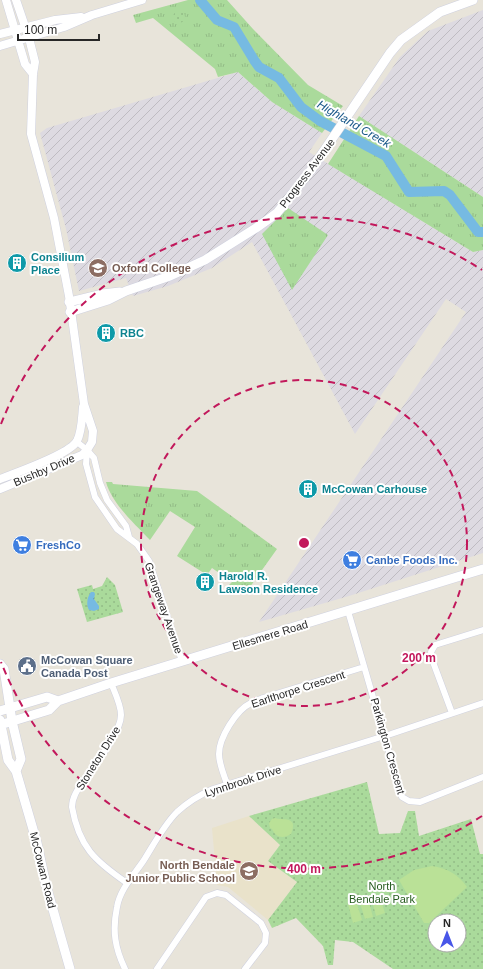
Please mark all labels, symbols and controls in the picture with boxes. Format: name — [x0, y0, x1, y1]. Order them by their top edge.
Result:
scale bar — [18, 16, 99, 42]
text: 100 m — [24, 23, 57, 37]
water label: Highland Creek — [315, 97, 394, 151]
street label: Progress Avenue — [277, 136, 337, 210]
place label: Consilium Place — [31, 251, 84, 276]
building icon: Consilium Place — [6, 252, 28, 274]
school or university icon: Oxford College — [87, 257, 109, 279]
place label: Oxford College — [112, 262, 191, 274]
building icon: RBC — [95, 322, 117, 344]
place label: RBC — [120, 327, 144, 339]
street label: Bushby Drive — [12, 452, 76, 488]
building icon: McCowan Carhouse — [297, 478, 319, 500]
place label: McCowan Carhouse — [322, 483, 427, 495]
supermarket icon: FreshCo — [11, 534, 33, 556]
centre of rings — [297, 536, 311, 550]
place label: FreshCo — [36, 539, 81, 551]
supermarket icon: Canbe Foods Inc. — [341, 549, 363, 571]
place label: Canbe Foods Inc. — [366, 554, 458, 566]
street label: Grangeway Avenue — [143, 561, 185, 655]
place label: Harold R. Lawson Residence — [219, 570, 318, 595]
building icon: Harold R. Lawson Residence — [194, 571, 216, 593]
street label: Ellesmere Road — [231, 618, 309, 652]
text: 200 m — [402, 651, 436, 665]
place label: McCowan Square Canada Post — [41, 654, 133, 679]
public building icon: McCowan Square Canada Post — [16, 655, 38, 677]
street label: Earlthorpe Crescent — [250, 668, 346, 710]
street label: Parkington Crescent — [368, 696, 408, 796]
street label: Stoneton Drive — [74, 724, 122, 792]
street label: Lynnbrook Drive — [203, 763, 283, 799]
street label: McCowan Road — [28, 831, 58, 909]
place label: North Bendale Junior Public School — [126, 859, 235, 884]
school or university icon: North Bendale Junior Public School — [238, 860, 260, 882]
text: 400 m — [287, 862, 321, 876]
park label: North Bendale Park — [349, 880, 416, 905]
north arrow — [427, 913, 467, 953]
text: N — [443, 917, 451, 929]

